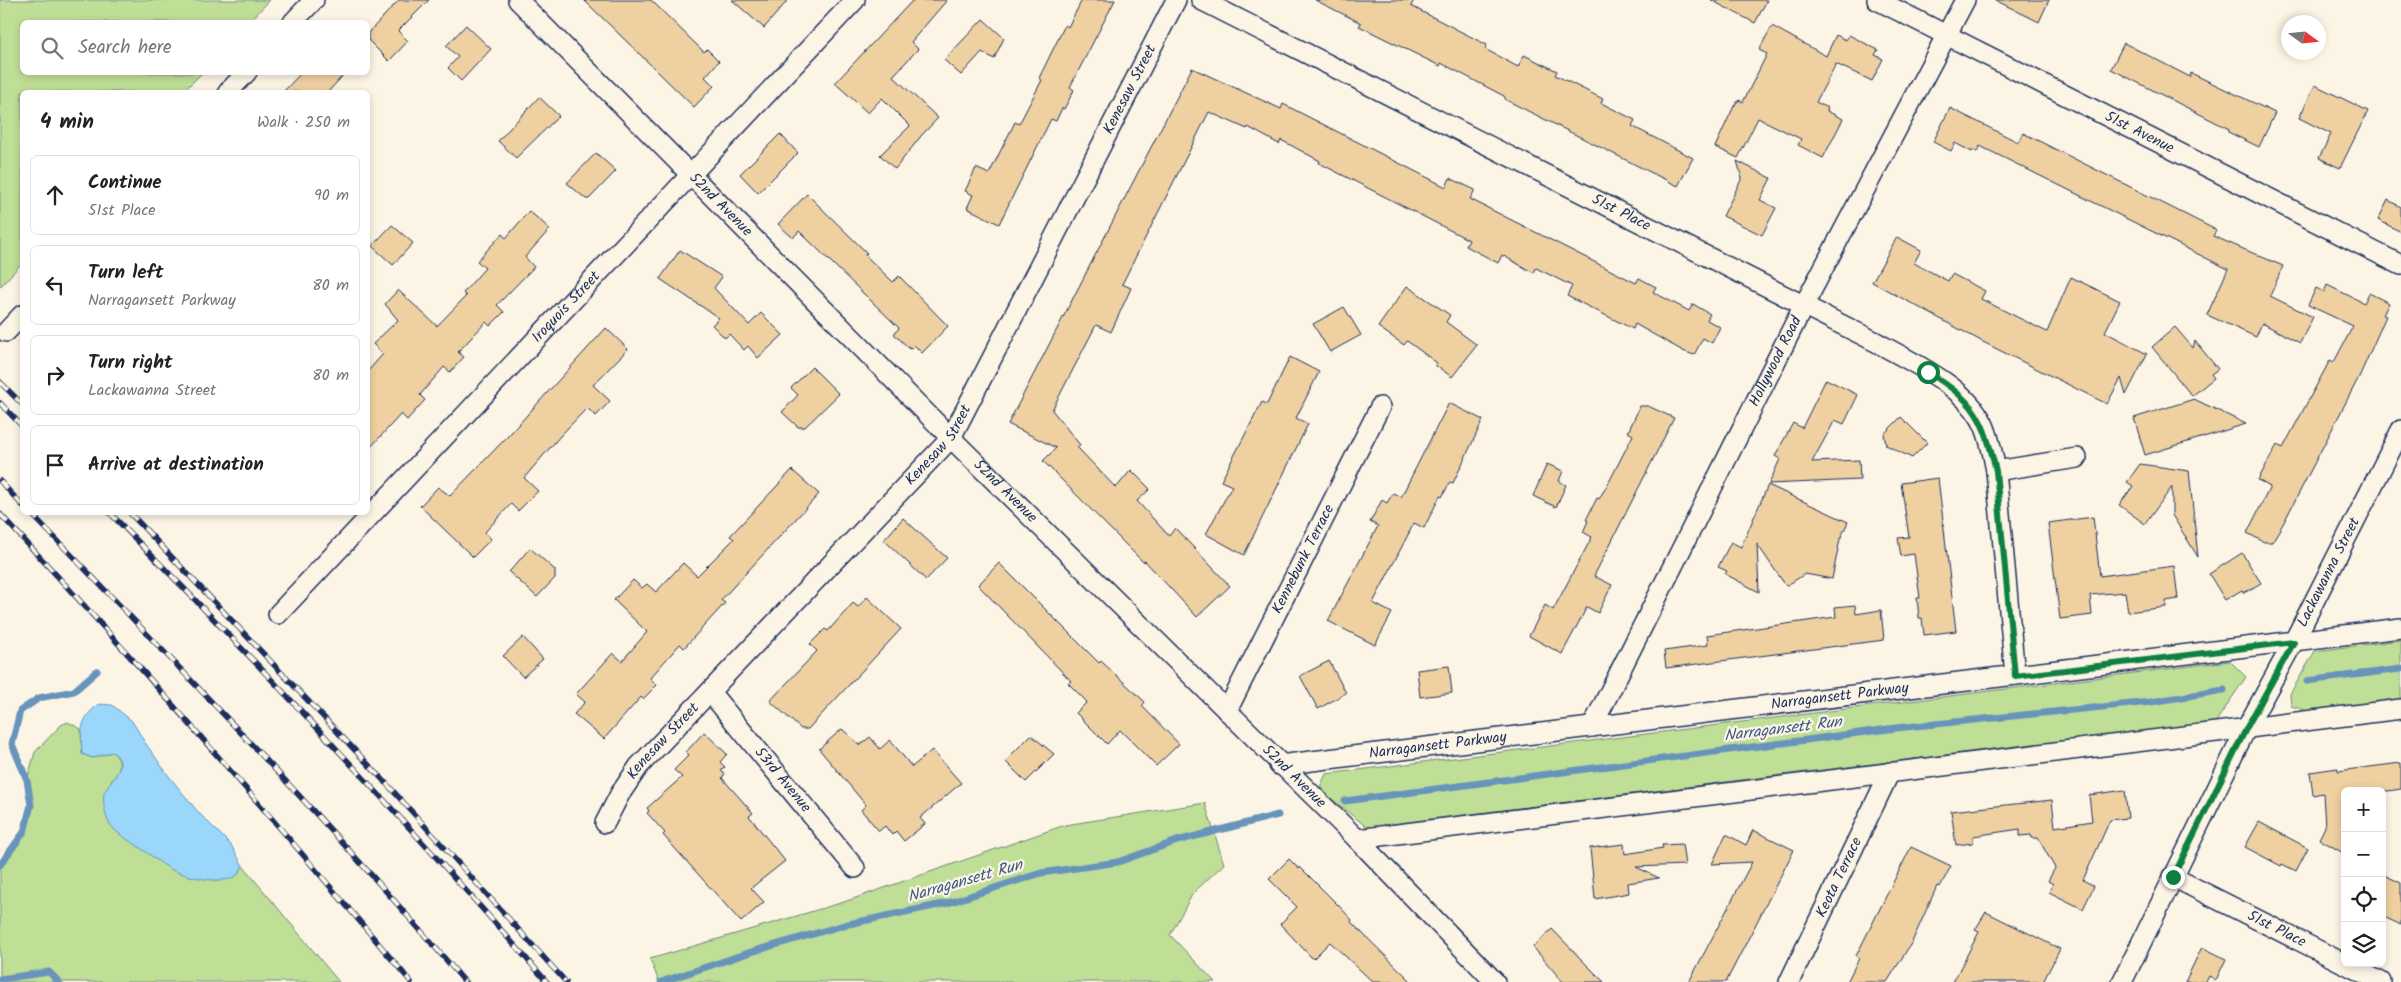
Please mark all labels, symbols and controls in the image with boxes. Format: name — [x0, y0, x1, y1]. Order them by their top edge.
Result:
north arrow — [2281, 15, 2326, 60]
search box — [20, 20, 370, 75]
text: Search here — [78, 33, 172, 63]
icon: search — [38, 34, 66, 62]
street label: Kenesaw Street — [1097, 40, 1163, 139]
street label: 51st Avenue — [2100, 105, 2179, 160]
text: 4 min — [40, 106, 94, 139]
text: Walk · 250 m — [257, 110, 350, 135]
street label: 52nd Avenue — [683, 167, 758, 243]
text: Continue — [88, 168, 161, 198]
icon: ahead — [41, 181, 69, 209]
text: 90 m — [314, 183, 349, 208]
street label: 51st Place — [1587, 188, 1655, 238]
text: 51st Place — [88, 198, 155, 223]
text: Turn left — [88, 258, 163, 288]
street label: Iroquois Street — [526, 265, 607, 349]
icon: left — [41, 271, 69, 299]
text: 80 m — [312, 273, 349, 298]
text: Narragansett Parkway — [88, 288, 236, 313]
street label: Hollywood Road — [1743, 312, 1809, 411]
text: Turn right — [88, 348, 173, 378]
icon: right — [41, 361, 69, 389]
route start — [1917, 361, 1940, 384]
text: 80 m — [312, 363, 349, 388]
text: Lackawanna Street — [88, 378, 216, 403]
street label: Kenesaw Street — [899, 400, 978, 491]
text: Arrive at destination — [88, 450, 264, 480]
icon: arrive — [41, 451, 69, 479]
street label: 52nd Avenue — [967, 454, 1043, 529]
street label: Kennebunk Terrace — [1266, 500, 1341, 618]
street label: Lackawanna Street — [2291, 513, 2367, 631]
street label: Narragansett Parkway — [1770, 676, 1911, 717]
street label: Kenesaw Street — [621, 697, 705, 785]
water label: Narragansett Run — [1723, 709, 1845, 749]
street label: Narragansett Parkway — [1368, 725, 1509, 766]
street label: 52nd Avenue — [1256, 739, 1332, 814]
street label: 53rd Avenue — [748, 742, 817, 818]
map controls — [2341, 787, 2386, 967]
button: + — [2341, 787, 2386, 832]
button: − — [2341, 832, 2386, 877]
street label: Keota Terrace — [1810, 833, 1869, 922]
water label: Narragansett Run — [905, 852, 1027, 909]
route end — [2162, 866, 2185, 889]
button: locate — [2341, 877, 2386, 922]
street label: 51st Place — [2243, 904, 2310, 954]
button: layers — [2341, 922, 2386, 967]

